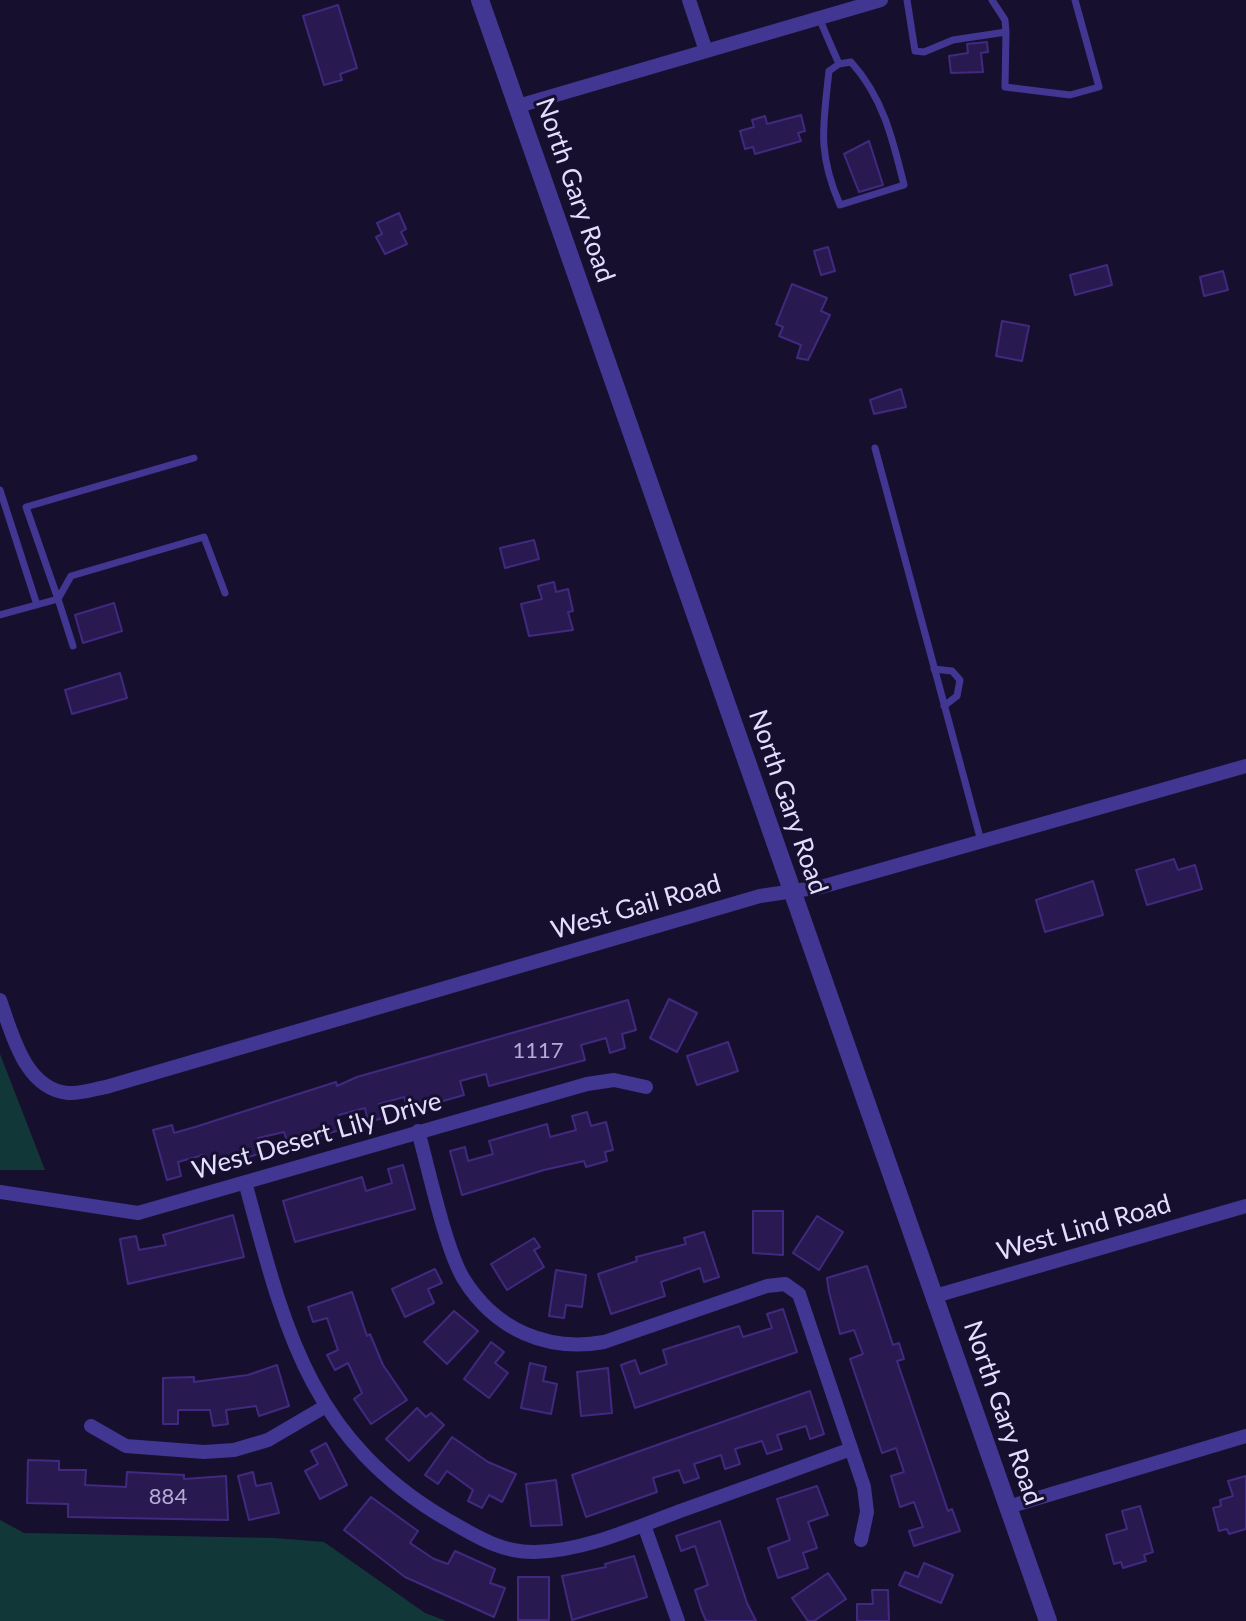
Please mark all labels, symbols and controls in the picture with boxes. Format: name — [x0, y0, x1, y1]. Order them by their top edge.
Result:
street label: North Gary Road — [529, 94, 621, 286]
street label: North Gary Road — [742, 706, 834, 898]
street label: West Gail Road — [548, 868, 724, 946]
house number: 1117 — [512, 1038, 564, 1064]
street label: West Desert Lily Drive — [189, 1085, 445, 1187]
street label: West Lind Road — [993, 1188, 1175, 1268]
street label: North Gary Road — [957, 1317, 1049, 1509]
house number: 884 — [149, 1484, 187, 1510]

